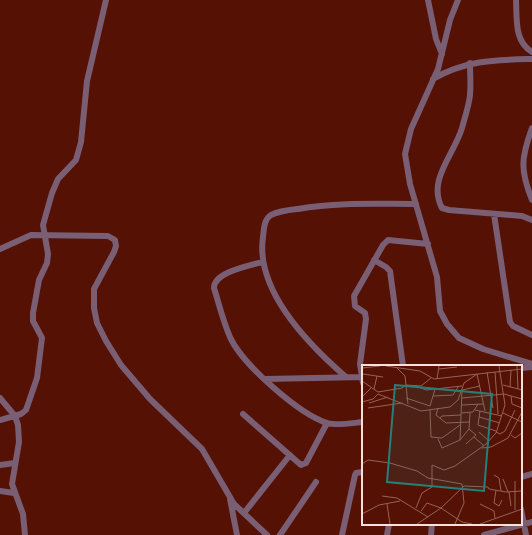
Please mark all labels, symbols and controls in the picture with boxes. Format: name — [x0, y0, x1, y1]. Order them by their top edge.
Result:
inset map — [362, 365, 522, 525]

